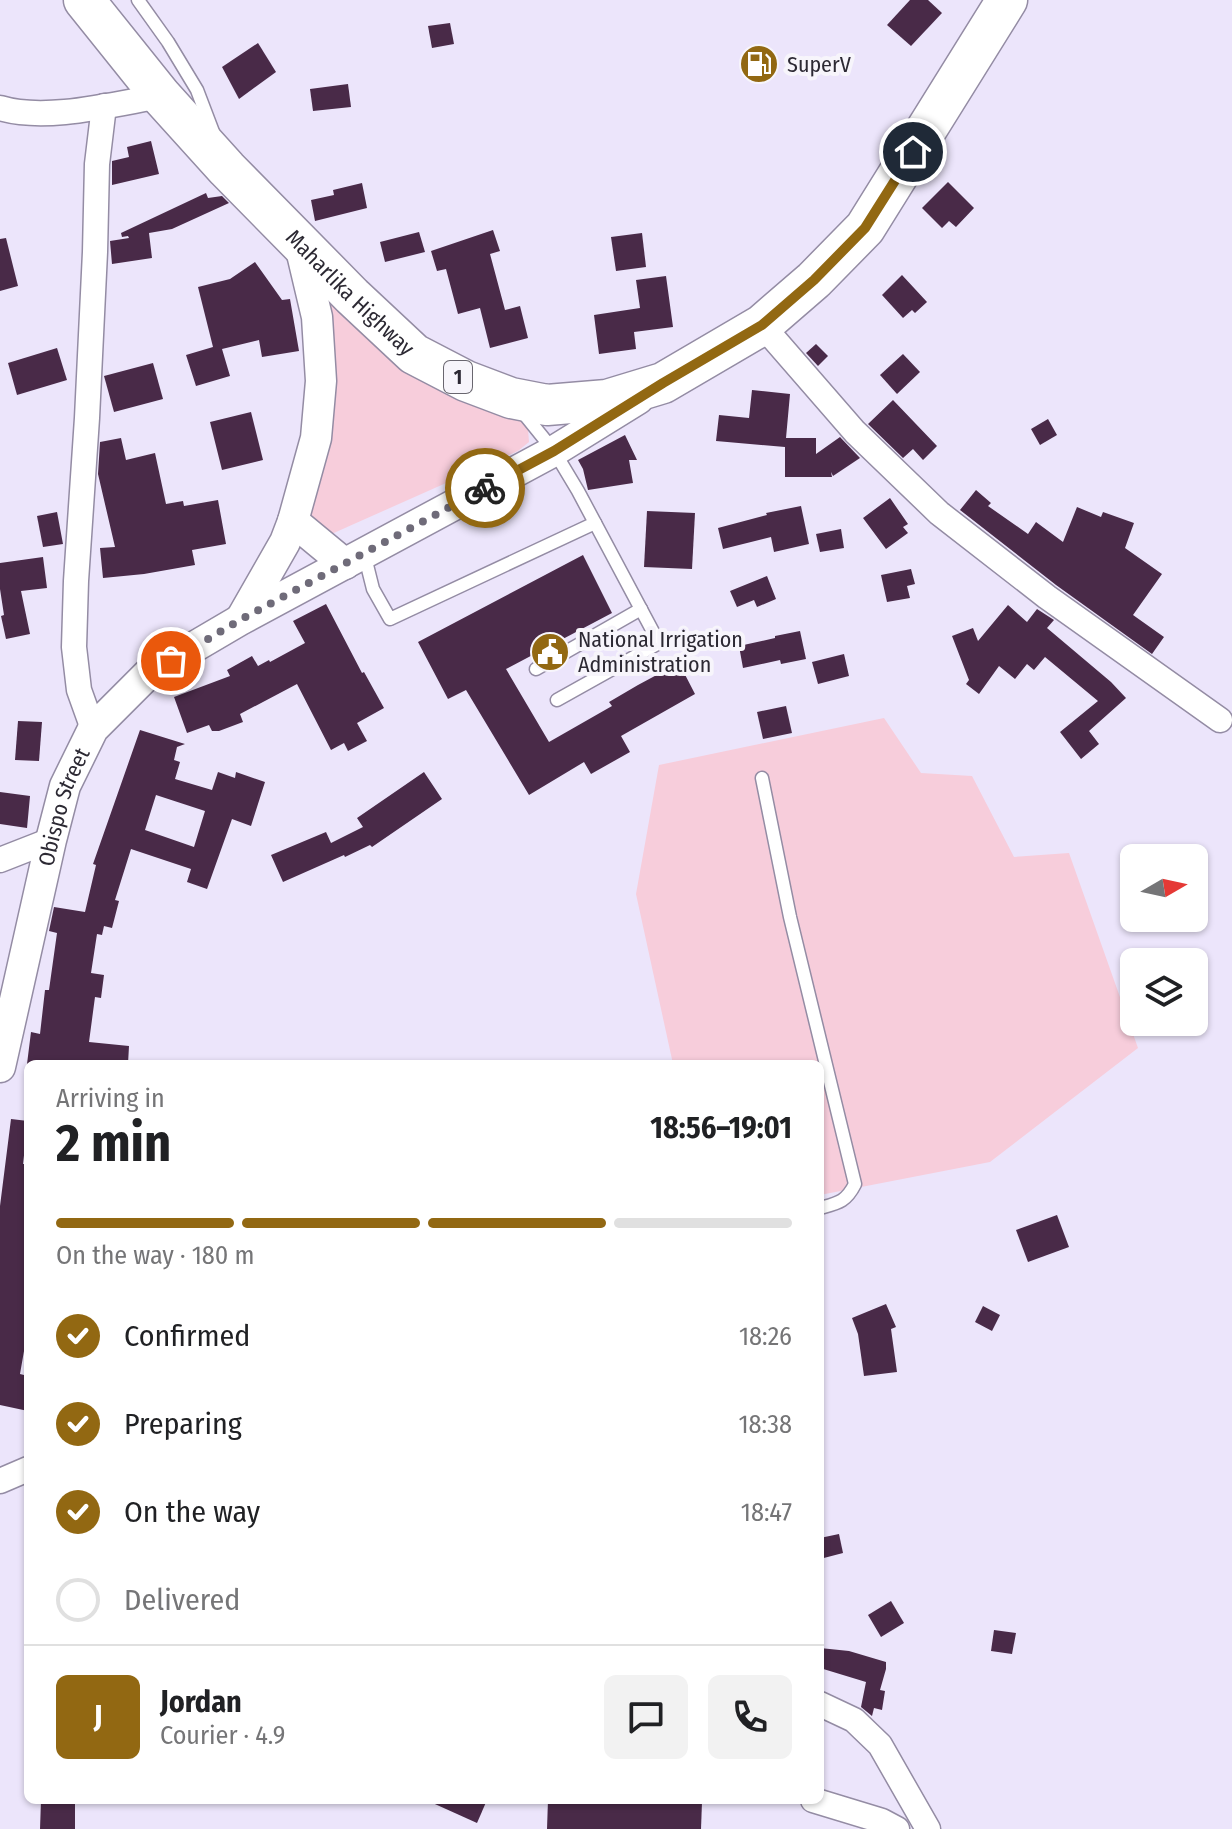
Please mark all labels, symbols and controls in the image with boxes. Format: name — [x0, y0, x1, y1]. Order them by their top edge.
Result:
fuel station icon: SuperV — [738, 43, 780, 85]
place label: SuperV — [787, 51, 852, 78]
pin — [879, 118, 947, 186]
icon: home — [891, 130, 935, 174]
street label: Maharlika Highway — [280, 224, 420, 362]
road number: 1 — [444, 361, 472, 393]
courier — [445, 448, 525, 528]
icon: bike — [463, 466, 507, 510]
place label: National Irrigation Administration — [578, 626, 743, 678]
pin — [137, 627, 205, 695]
public building icon: National Irrigation Administration — [529, 631, 571, 673]
icon: bag — [149, 639, 193, 683]
street label: Obispo Street — [33, 743, 96, 869]
north arrow — [1120, 844, 1208, 932]
map controls — [1120, 844, 1208, 1036]
button: layers — [1120, 948, 1208, 1036]
text: Arriving in — [56, 1083, 165, 1114]
text: 18:56–19:01 — [650, 1110, 792, 1146]
text: 2 min — [56, 1112, 171, 1175]
text: On the way · 180 m — [56, 1240, 254, 1271]
icon: check — [56, 1314, 100, 1358]
text: Confirmed — [124, 1318, 250, 1354]
text: 18:26 — [739, 1321, 792, 1352]
icon: check — [56, 1402, 100, 1446]
text: Preparing — [124, 1406, 242, 1442]
text: 18:38 — [738, 1409, 792, 1440]
icon: check — [56, 1490, 100, 1534]
text: On the way — [124, 1494, 260, 1530]
text: 18:47 — [741, 1497, 792, 1528]
text: Delivered — [124, 1582, 240, 1618]
button: chat — [604, 1675, 688, 1759]
button: phone — [708, 1675, 792, 1759]
text: Jordan — [160, 1684, 242, 1720]
text: J — [94, 1699, 102, 1735]
text: Courier · 4.9 — [160, 1720, 285, 1751]

